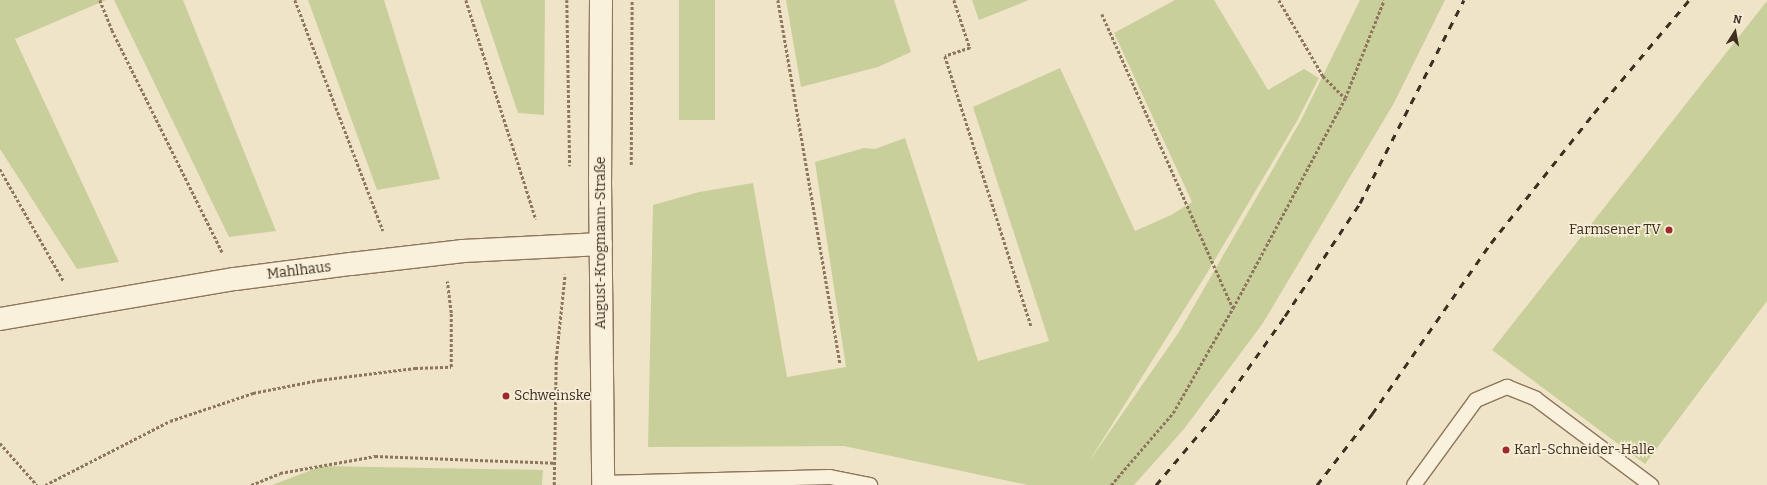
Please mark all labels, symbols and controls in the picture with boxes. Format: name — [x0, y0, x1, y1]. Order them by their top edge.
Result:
north arrow — [1715, 12, 1755, 52]
text: N — [1732, 13, 1743, 27]
street label: August-Krogmann-Straße — [593, 157, 609, 329]
place label: Farmsener TV — [1569, 222, 1661, 238]
marker: Farmsener TV — [1664, 225, 1674, 235]
street label: Mahlhaus — [266, 259, 332, 283]
place label: Schweinske — [514, 388, 591, 404]
marker: Schweinske — [501, 391, 511, 401]
place label: Karl-Schneider-Halle — [1514, 442, 1655, 458]
marker: Karl-Schneider-Halle — [1501, 445, 1511, 455]

